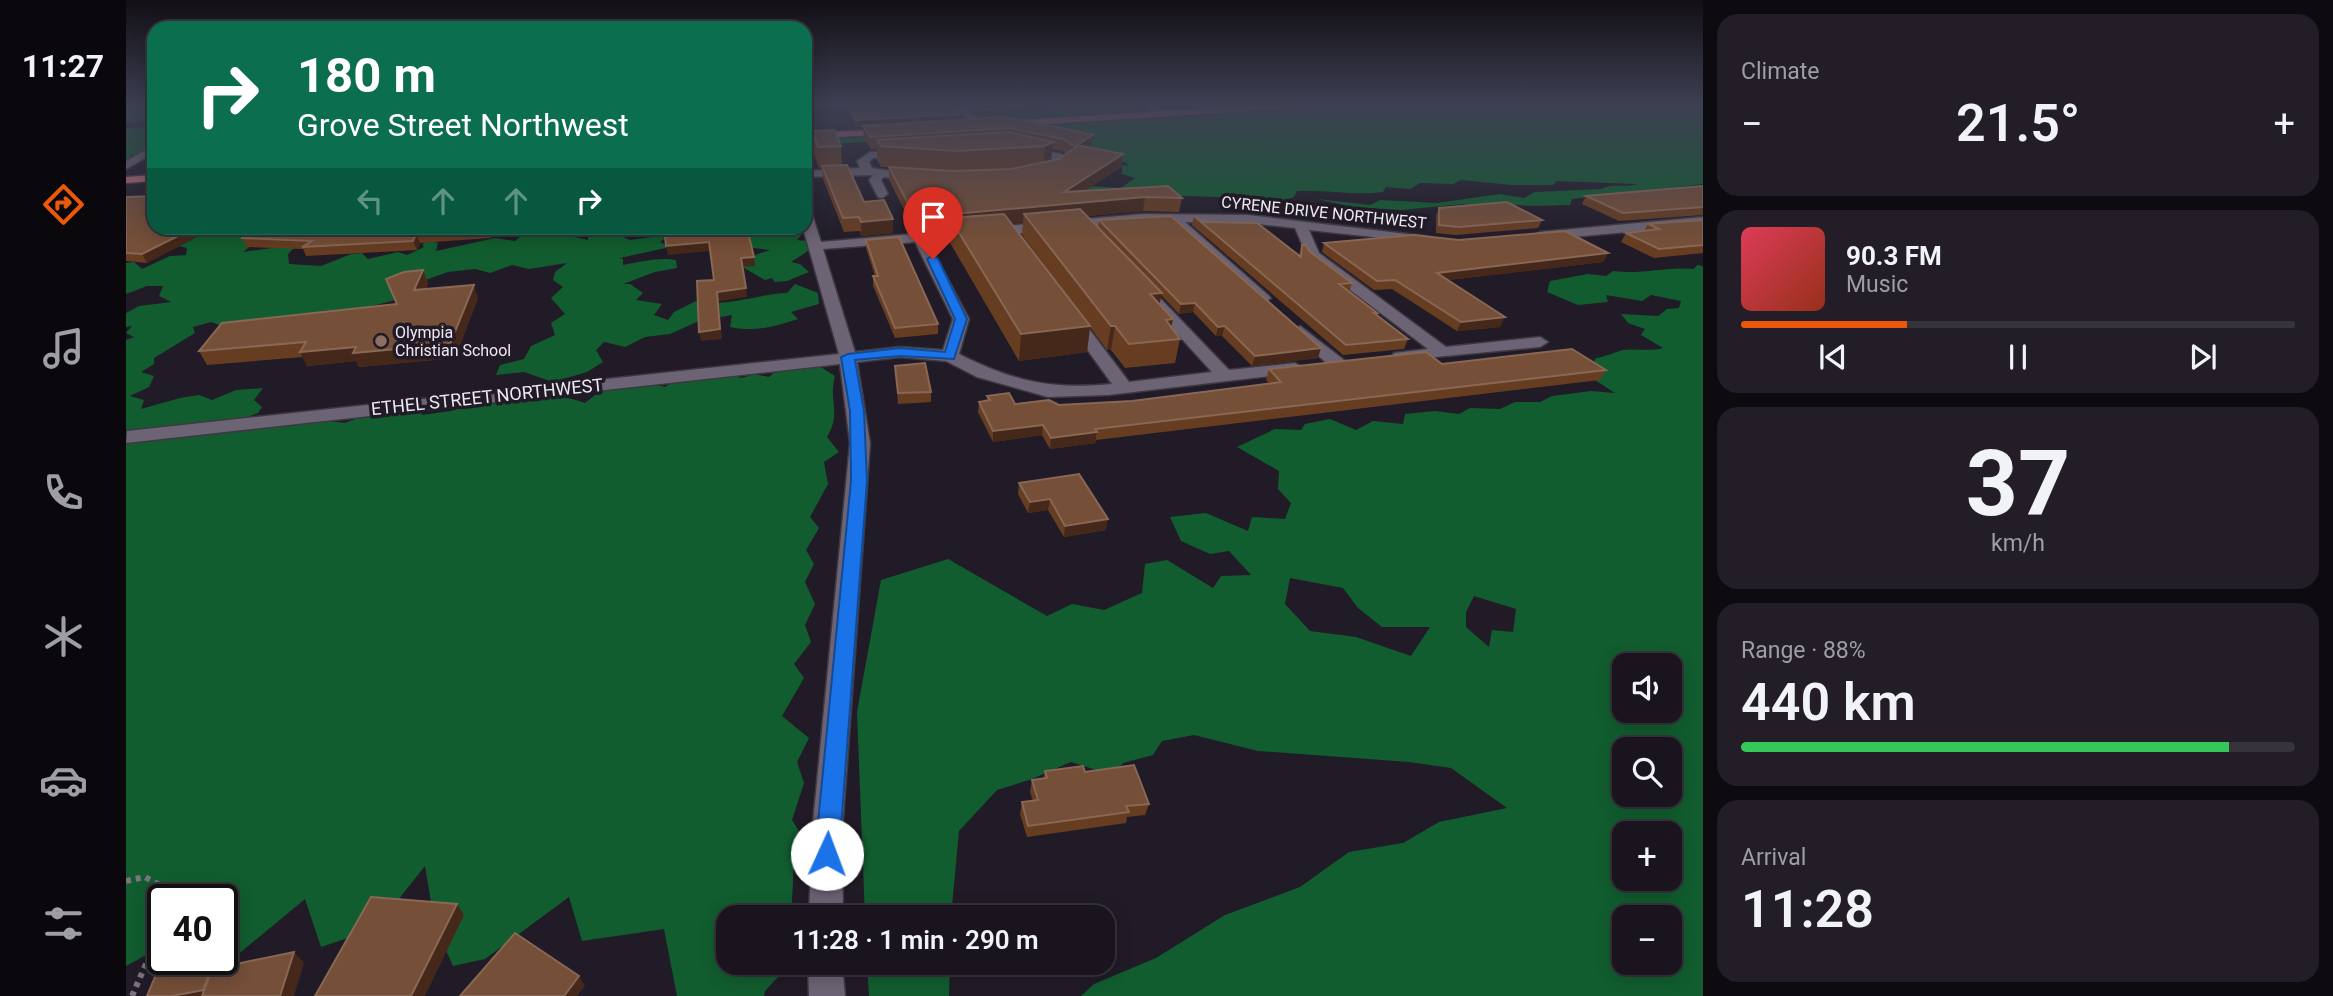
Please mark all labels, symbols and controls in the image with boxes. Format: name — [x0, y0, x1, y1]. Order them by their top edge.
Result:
text: 11:27 — [22, 47, 104, 85]
text: 180 m — [297, 47, 436, 104]
icon: right — [182, 49, 273, 140]
text: Climate — [1741, 58, 1820, 85]
text: 21.5° — [1956, 93, 2080, 154]
text: − — [1741, 102, 1763, 146]
text: + — [2273, 102, 2295, 146]
text: Grove Street Northwest — [297, 106, 629, 144]
icon: directions — [39, 180, 88, 229]
icon: left — [351, 182, 389, 220]
icon: ahead — [424, 182, 462, 220]
icon: ahead — [497, 182, 535, 220]
icon: right — [570, 182, 608, 220]
pin — [903, 187, 963, 259]
street label: CYRENE DRIVE NORTHWEST — [1220, 192, 1428, 233]
icon: arrive — [914, 198, 952, 236]
text: 90.3 FM — [1846, 241, 1942, 271]
text: Music — [1846, 271, 1908, 298]
place label: Olympia Christian School — [395, 323, 511, 360]
icon: music — [39, 324, 88, 373]
marker: Olympia Christian School — [373, 333, 389, 349]
icon: previous — [1814, 338, 1852, 376]
icon: pause — [1999, 338, 2037, 376]
icon: next — [2184, 338, 2222, 376]
street label: ETHEL STREET NORTHWEST — [370, 374, 604, 419]
text: 37 — [1966, 431, 2070, 537]
icon: phone — [39, 468, 88, 517]
text: km/h — [1991, 530, 2045, 557]
icon: climate — [39, 612, 88, 661]
text: Range · 88% — [1741, 637, 1866, 664]
map controls — [1612, 653, 1682, 975]
button: sound — [1612, 653, 1682, 723]
text: 440 km — [1741, 672, 1916, 733]
button: search — [1612, 737, 1682, 807]
icon: car — [39, 756, 88, 805]
position arrow — [790, 817, 864, 891]
button: + — [1612, 821, 1682, 891]
text: Arrival — [1741, 844, 1806, 871]
text: 11:28 — [1741, 879, 1874, 940]
speed limit sign: 40 — [147, 884, 238, 975]
icon: filters — [39, 899, 88, 948]
button: − — [1612, 905, 1682, 975]
text: 11:28 · 1 min · 290 m — [792, 925, 1039, 955]

